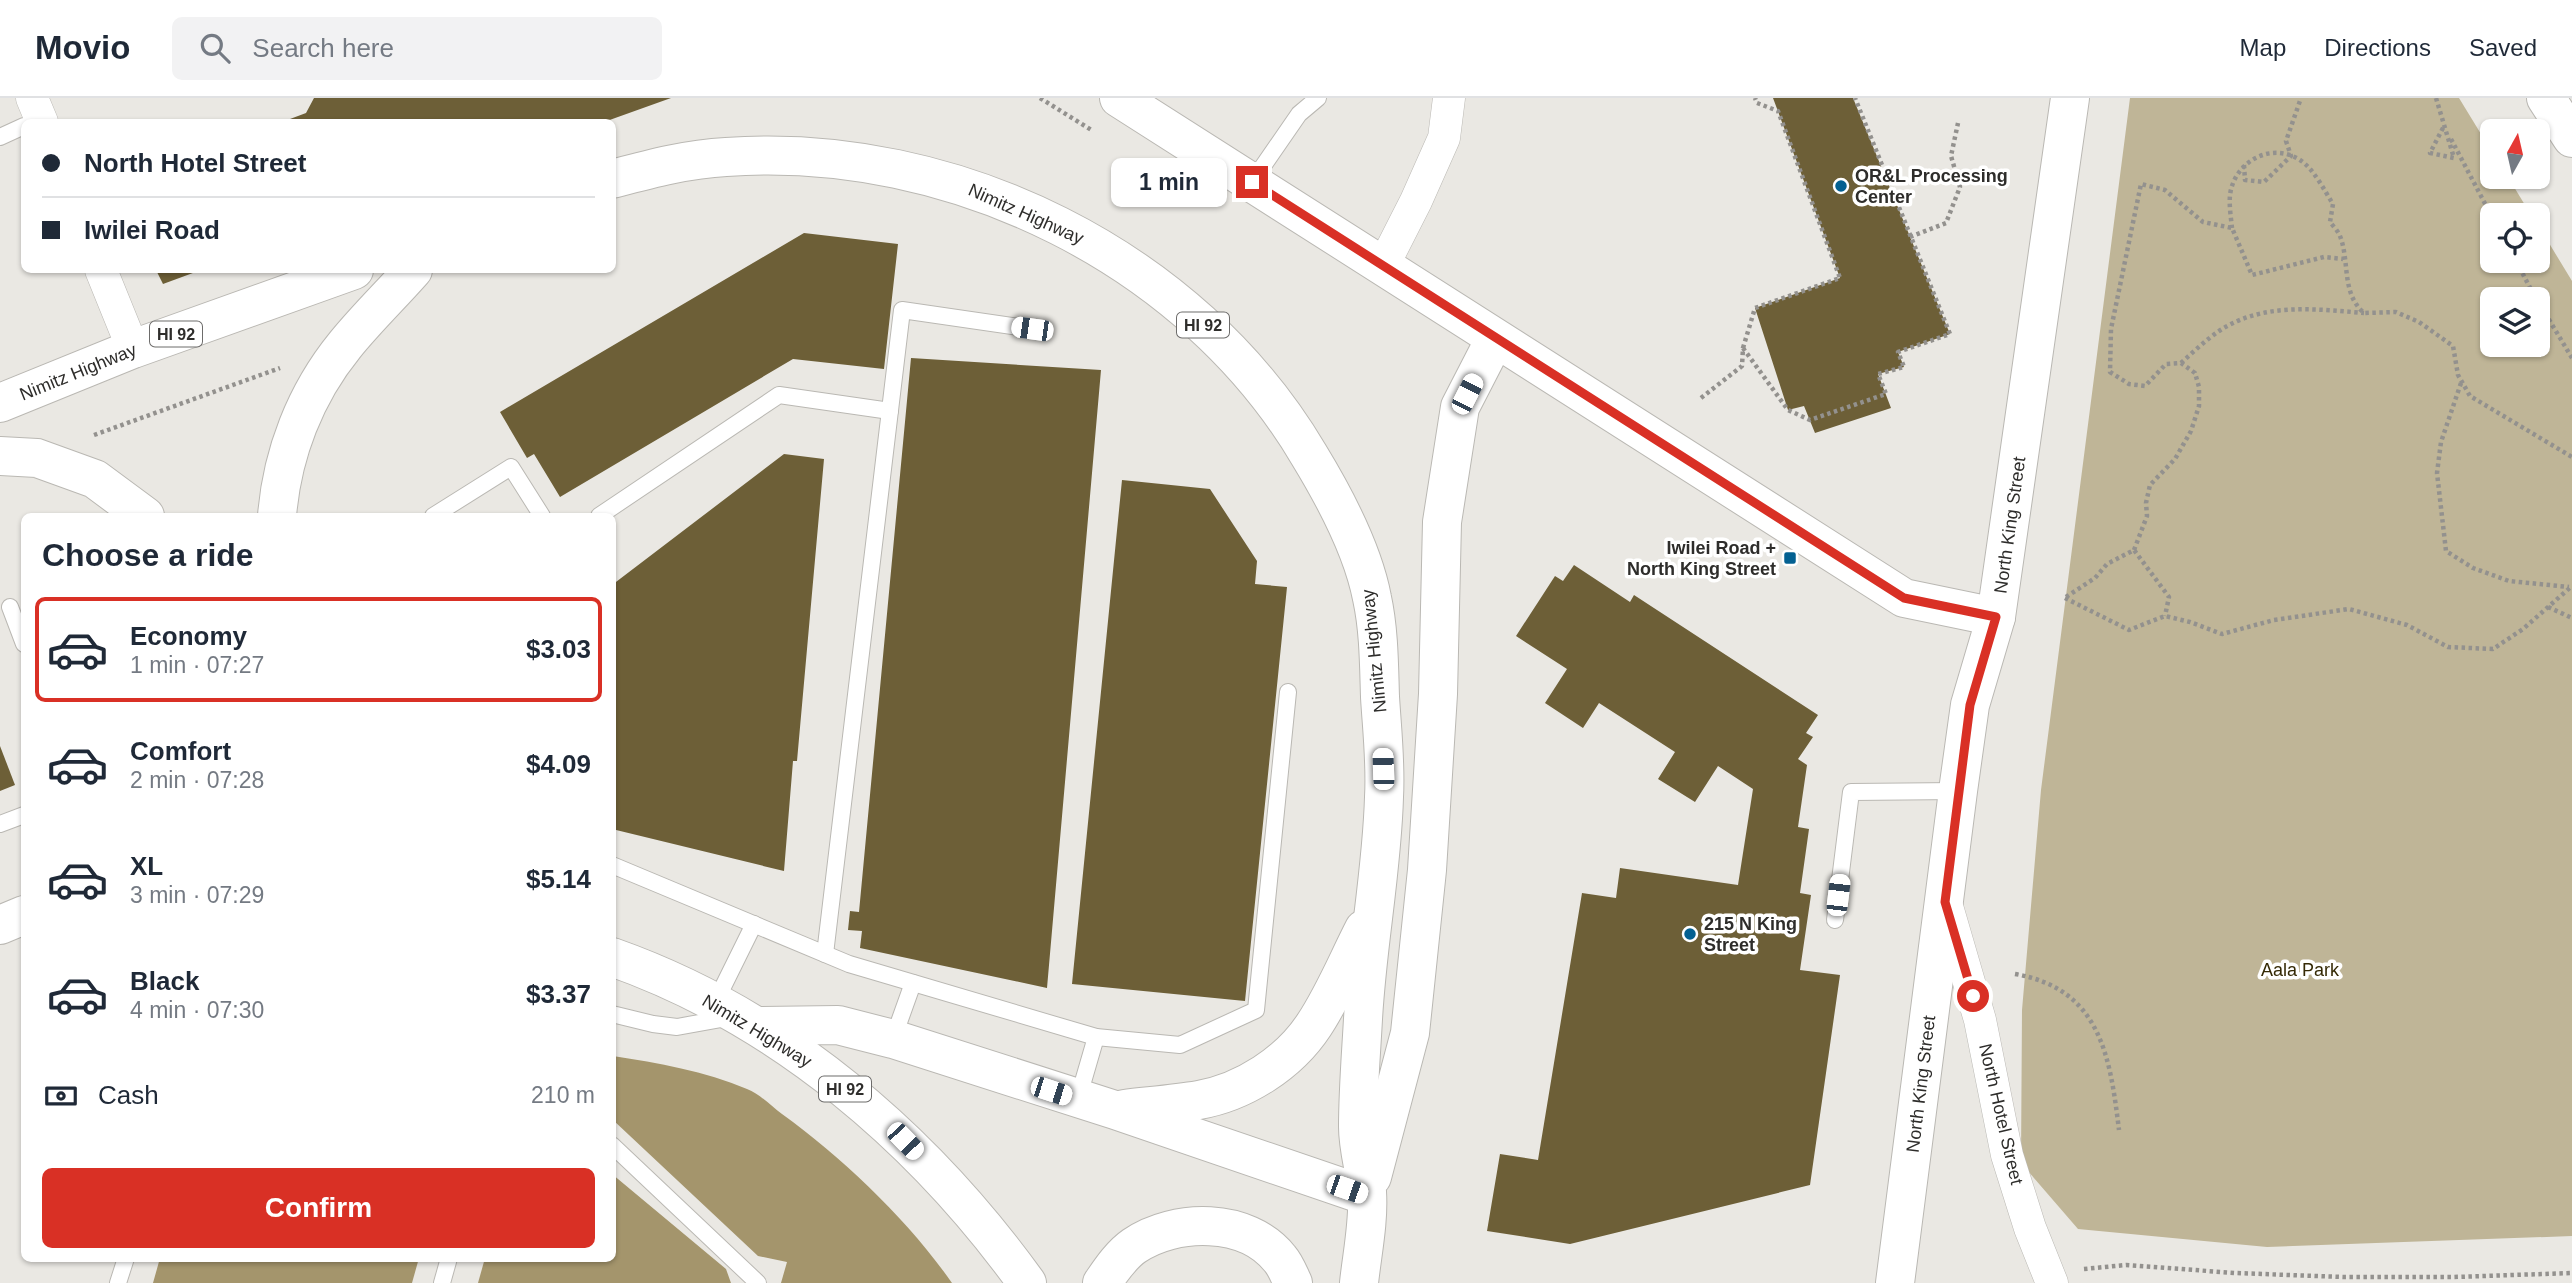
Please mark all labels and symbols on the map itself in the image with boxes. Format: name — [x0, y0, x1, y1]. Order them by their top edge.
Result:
north arrow — [2480, 119, 2550, 189]
callout: 1 min — [1112, 158, 1228, 206]
route end — [1236, 166, 1268, 198]
place label: OR&L Processing Center — [1855, 166, 2008, 207]
marker: OR&L Processing Center — [1833, 178, 1849, 194]
street label: Nimitz Highway — [965, 180, 1087, 248]
road number: HI 92 — [1177, 313, 1229, 338]
car — [1010, 316, 1055, 342]
road number: HI 92 — [150, 322, 202, 346]
street label: Nimitz Highway — [17, 339, 139, 405]
car — [1449, 371, 1486, 417]
street label: North King Street — [1990, 455, 2030, 595]
place label: Iwilei Road + North King Street — [1627, 538, 1776, 579]
marker: Iwilei Road + North King Street — [1782, 550, 1798, 566]
street label: Nimitz Highway — [1358, 588, 1390, 714]
car — [1372, 748, 1395, 790]
car — [1826, 873, 1851, 917]
place label: 215 N King Street — [1704, 914, 1797, 955]
marker: 215 N King Street — [1682, 926, 1698, 942]
park label: Aala Park — [2261, 960, 2340, 980]
route start — [1957, 980, 1989, 1012]
street label: Nimitz Highway — [699, 990, 815, 1072]
street label: North King Street — [1903, 1014, 1939, 1154]
street label: North Hotel Street — [1975, 1042, 2027, 1186]
car — [1028, 1075, 1075, 1107]
road number: HI 92 — [819, 1077, 871, 1102]
car — [883, 1119, 928, 1163]
car — [1324, 1172, 1371, 1206]

